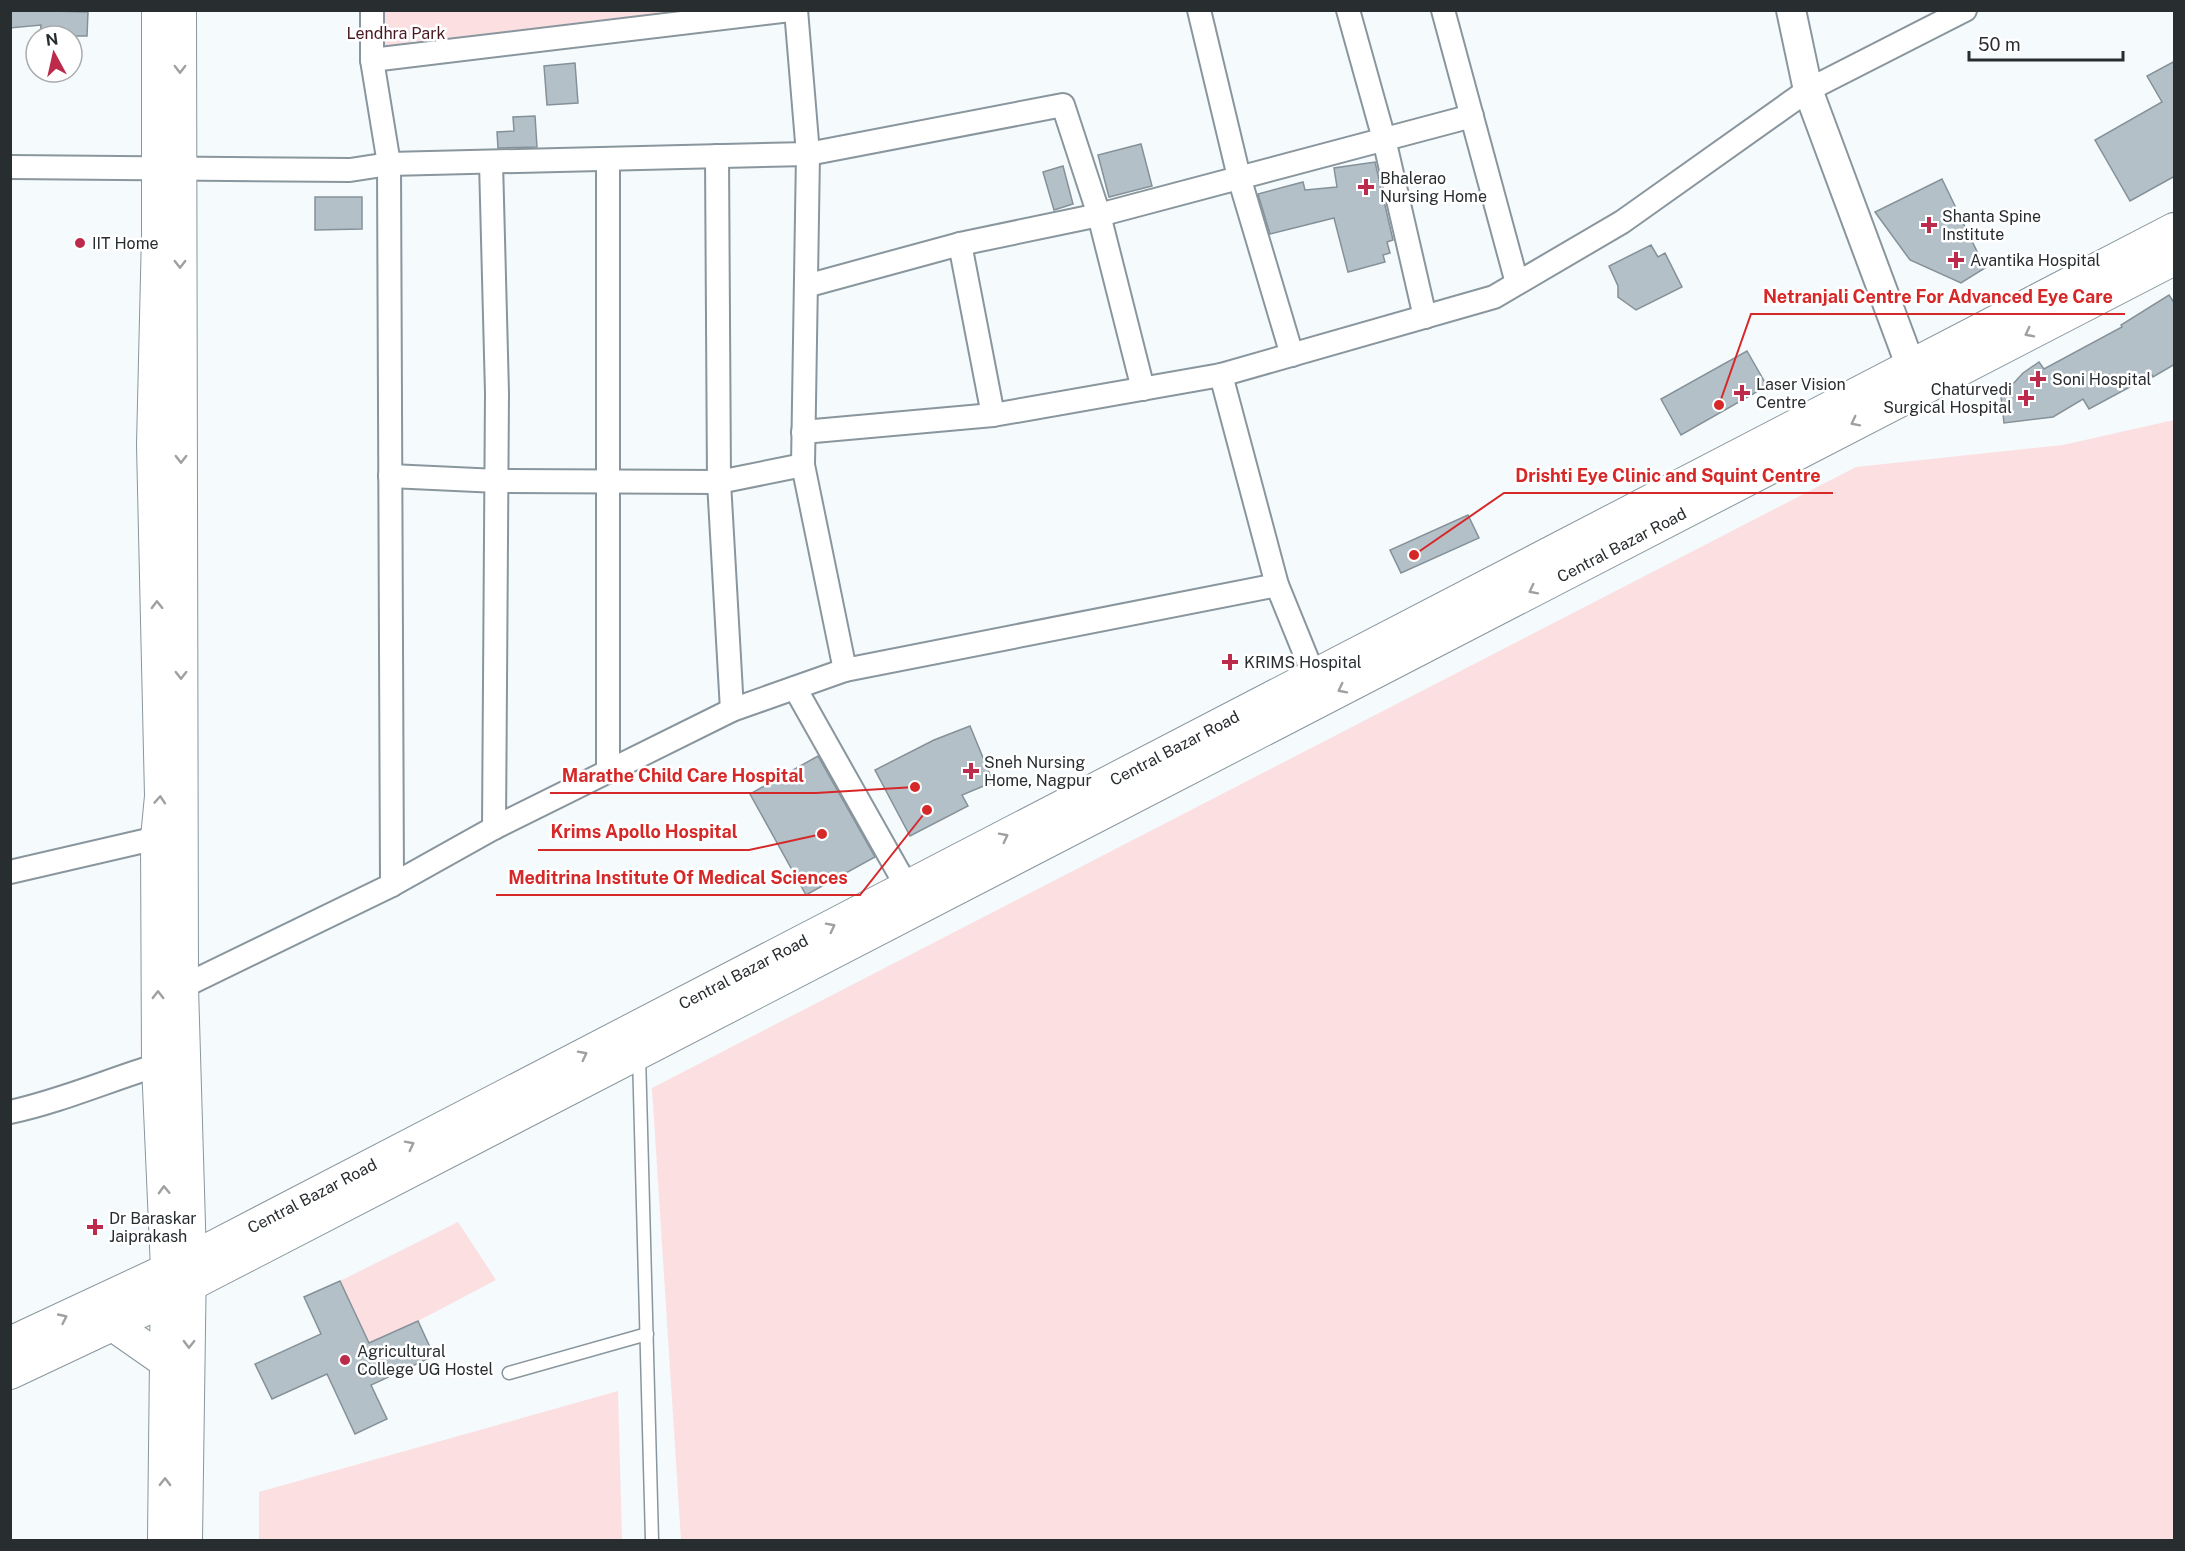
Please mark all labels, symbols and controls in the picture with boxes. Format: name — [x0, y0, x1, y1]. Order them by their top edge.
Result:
north arrow — [24, 24, 84, 84]
park label: Lendhra Park — [347, 24, 445, 43]
scale bar — [1969, 24, 2124, 62]
text: N — [44, 29, 60, 50]
text: 50 m — [1978, 34, 2021, 55]
one-way arrow — [174, 64, 186, 73]
place label: Bhalerao Nursing Home — [1380, 169, 1487, 206]
marker: Bhalerao Nursing Home — [1357, 178, 1375, 196]
place label: Shanta Spine Institute — [1942, 207, 2041, 244]
marker: Shanta Spine Institute — [1920, 216, 1938, 234]
place label: IIT Home — [92, 234, 159, 253]
marker: IIT Home — [73, 236, 87, 250]
marker: Avantika Hospital — [1947, 251, 1965, 269]
place label: Avantika Hospital — [1970, 251, 2101, 270]
one-way arrow — [174, 259, 186, 268]
callout: Netranjali Centre For Advanced Eye Care — [1751, 278, 2125, 314]
text: Netranjali Centre For Advanced Eye Care — [1763, 286, 2113, 307]
one-way arrow — [2024, 326, 2035, 338]
marker: Soni Hospital — [2029, 370, 2047, 388]
place label: Soni Hospital — [2052, 370, 2152, 389]
place label: Laser Vision Centre — [1756, 375, 1846, 412]
place label: Chaturvedi Surgical Hospital — [1883, 380, 2012, 417]
marker: Laser Vision Centre — [1733, 384, 1751, 402]
marker: Chaturvedi Surgical Hospital — [2017, 389, 2035, 407]
one-way arrow — [1851, 415, 1862, 426]
one-way arrow — [175, 454, 187, 463]
callout: Drishti Eye Clinic and Squint Centre — [1504, 457, 1833, 493]
text: Drishti Eye Clinic and Squint Centre — [1515, 465, 1821, 486]
street label: Central Bazar Road — [1554, 504, 1690, 586]
one-way arrow — [1529, 582, 1540, 594]
one-way arrow — [150, 601, 163, 610]
marker: KRIMS Hospital — [1221, 653, 1239, 671]
place label: KRIMS Hospital — [1244, 653, 1362, 672]
one-way arrow — [175, 670, 187, 679]
one-way arrow — [1337, 682, 1348, 693]
street label: Central Bazar Road — [1107, 707, 1243, 790]
place label: Sneh Nursing Home, Nagpur — [984, 753, 1092, 790]
callout: Marathe Child Care Hospital — [550, 757, 816, 793]
marker: Sneh Nursing Home, Nagpur — [962, 762, 980, 780]
text: Marathe Child Care Hospital — [562, 765, 804, 786]
one-way arrow — [154, 796, 167, 805]
callout: Krims Apollo Hospital — [538, 814, 749, 850]
text: Krims Apollo Hospital — [550, 821, 738, 842]
one-way arrow — [997, 833, 1008, 844]
callout: Meditrina Institute Of Medical Sciences — [496, 859, 860, 895]
text: Meditrina Institute Of Medical Sciences — [508, 867, 848, 888]
one-way arrow — [824, 923, 835, 934]
street label: Central Bazar Road — [676, 931, 811, 1014]
one-way arrow — [152, 991, 164, 1000]
one-way arrow — [577, 1051, 588, 1063]
one-way arrow — [403, 1141, 414, 1152]
street label: Central Bazar Road — [244, 1155, 380, 1238]
one-way arrow — [157, 1186, 170, 1195]
place label: Dr Baraskar Jaiprakash — [109, 1209, 197, 1246]
marker: Dr Baraskar Jaiprakash — [86, 1218, 104, 1236]
one-way arrow — [57, 1314, 68, 1326]
one-way arrow — [183, 1339, 195, 1348]
place label: Agricultural College UG Hostel — [357, 1342, 494, 1379]
marker: Agricultural College UG Hostel — [338, 1353, 352, 1367]
one-way arrow — [159, 1478, 171, 1487]

